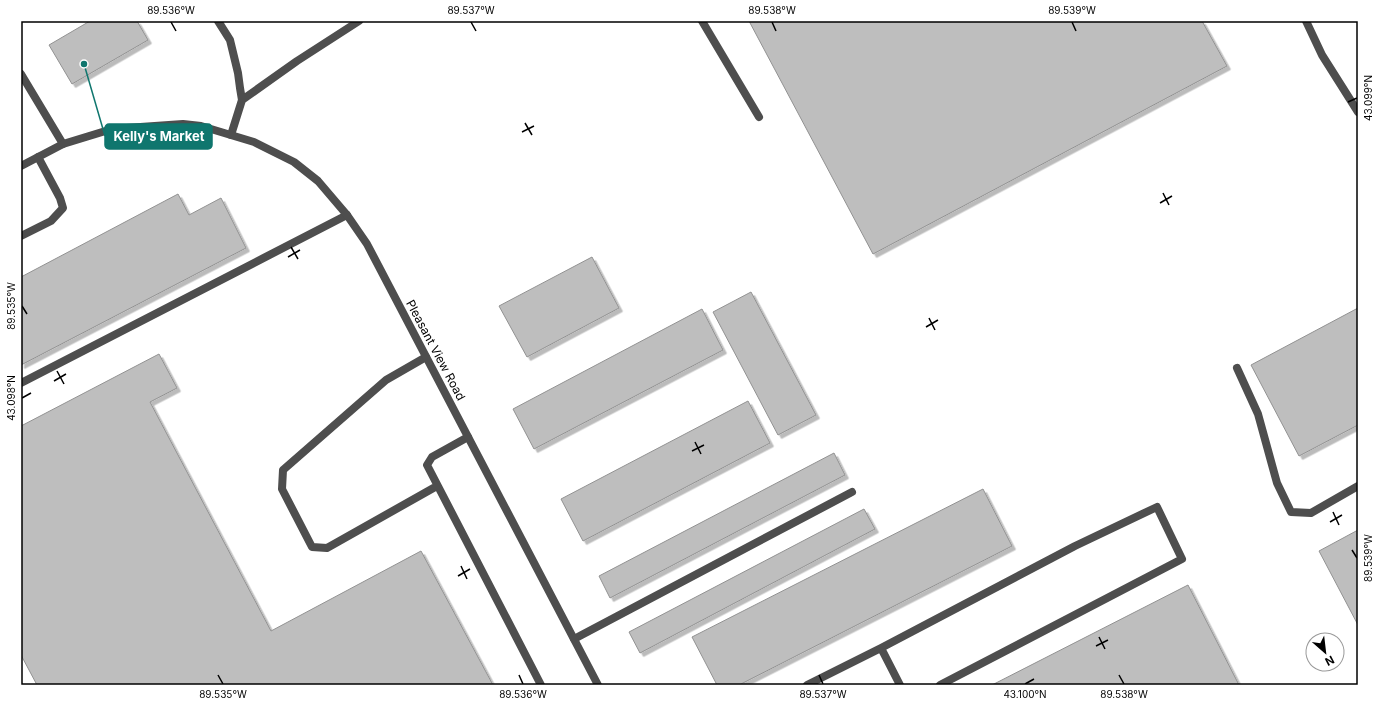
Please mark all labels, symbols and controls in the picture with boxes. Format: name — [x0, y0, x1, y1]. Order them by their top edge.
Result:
text: 89.536°W — [147, 4, 195, 16]
text: 89.537°W — [447, 4, 495, 16]
text: 89.538°W — [748, 4, 796, 16]
text: 89.539°W — [1048, 4, 1096, 16]
text: 43.099°N — [1362, 75, 1374, 121]
callout: Kelly's Market — [105, 124, 212, 149]
text: Kelly's Market — [113, 128, 205, 144]
text: 89.535°W — [5, 282, 17, 330]
street label: Pleasant View Road — [403, 297, 469, 403]
text: 43.098°N — [5, 375, 17, 421]
text: 89.539°W — [1362, 534, 1374, 582]
north arrow — [1305, 632, 1345, 672]
text: N — [1323, 653, 1337, 669]
text: 89.535°W — [199, 688, 247, 700]
text: 89.536°W — [499, 688, 547, 700]
text: 89.537°W — [799, 688, 847, 700]
text: 43.100°N — [1003, 688, 1047, 700]
text: 89.538°W — [1100, 688, 1148, 700]

